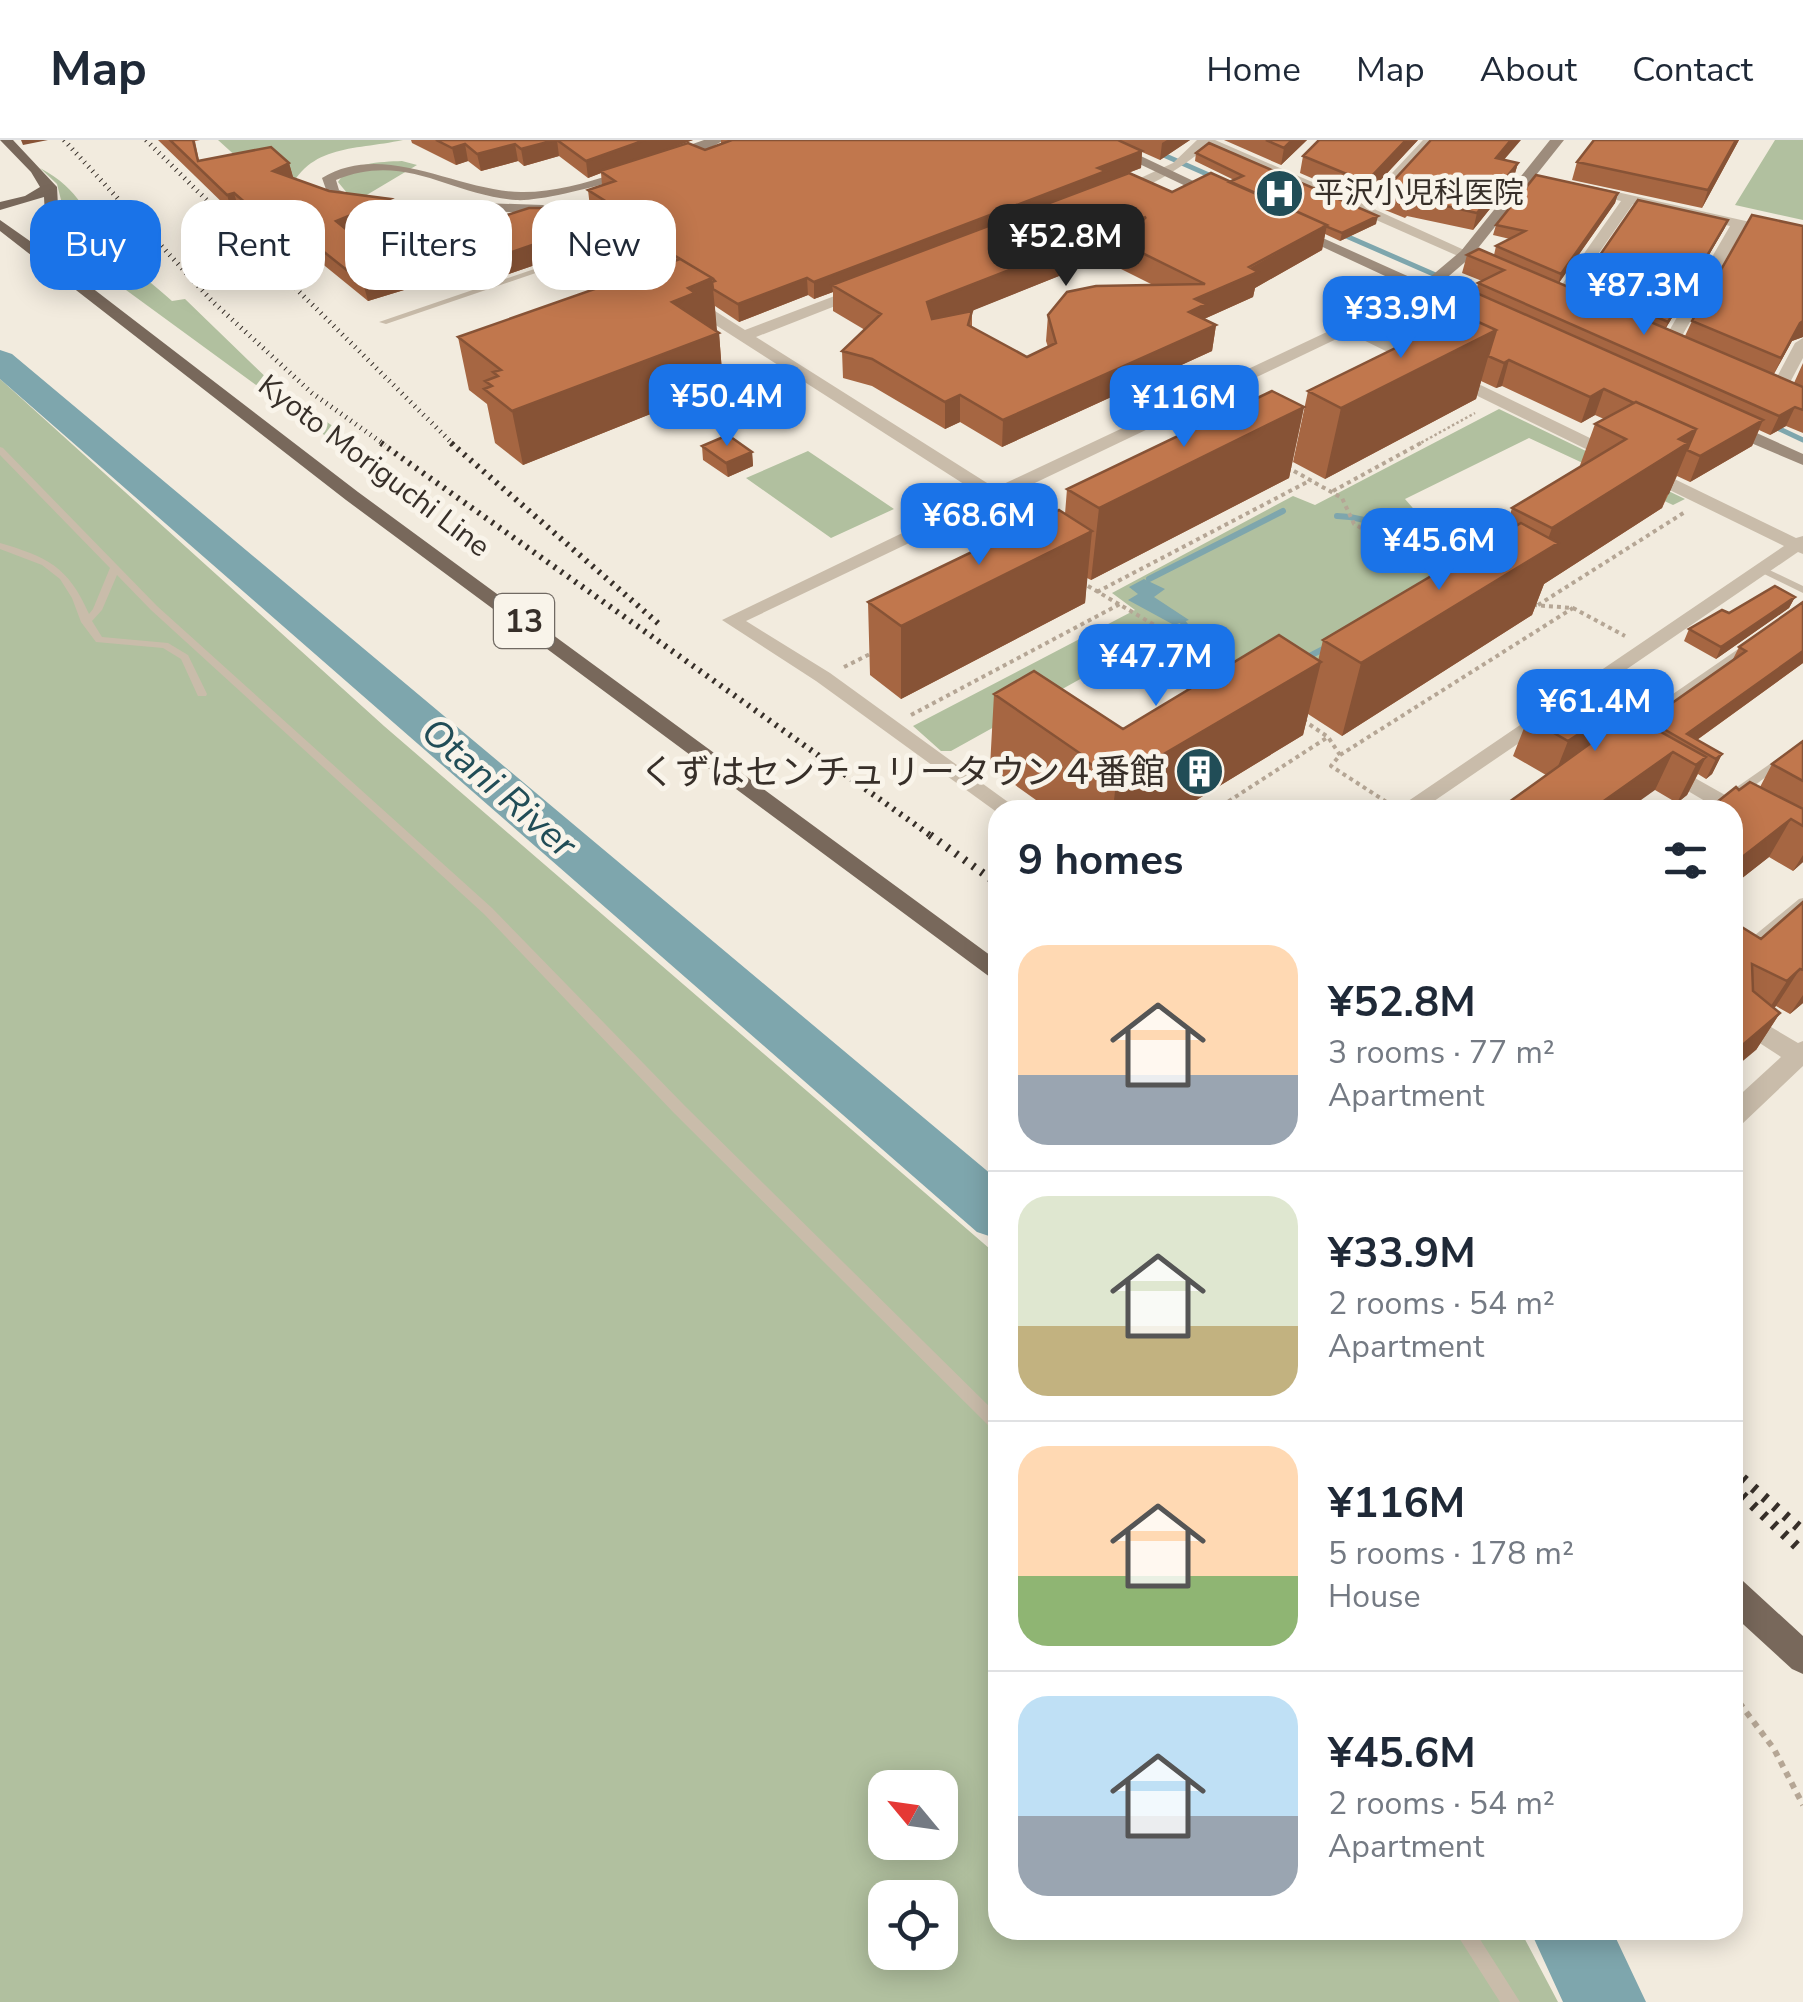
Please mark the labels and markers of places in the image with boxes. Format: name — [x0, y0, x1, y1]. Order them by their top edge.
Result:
hospital icon: 平沢小児科医院 — [1253, 167, 1305, 219]
place label: 平沢小児科医院 — [1314, 173, 1524, 214]
pin: ¥52.8M — [985, 204, 1147, 289]
pin: ¥87.3M — [1563, 253, 1725, 338]
pin: ¥33.9M — [1320, 276, 1482, 361]
pin: ¥50.4M — [646, 364, 808, 449]
pin: ¥116M — [1114, 365, 1254, 450]
pin: ¥68.6M — [898, 483, 1060, 568]
pin: ¥45.6M — [1358, 508, 1520, 593]
pin: ¥47.7M — [1075, 624, 1237, 709]
pin: ¥61.4M — [1514, 669, 1676, 754]
building icon: くずはセンチュリータウン４番館 — [1174, 746, 1226, 798]
place label: くずはセンチュリータウン４番館 — [640, 749, 1165, 796]

